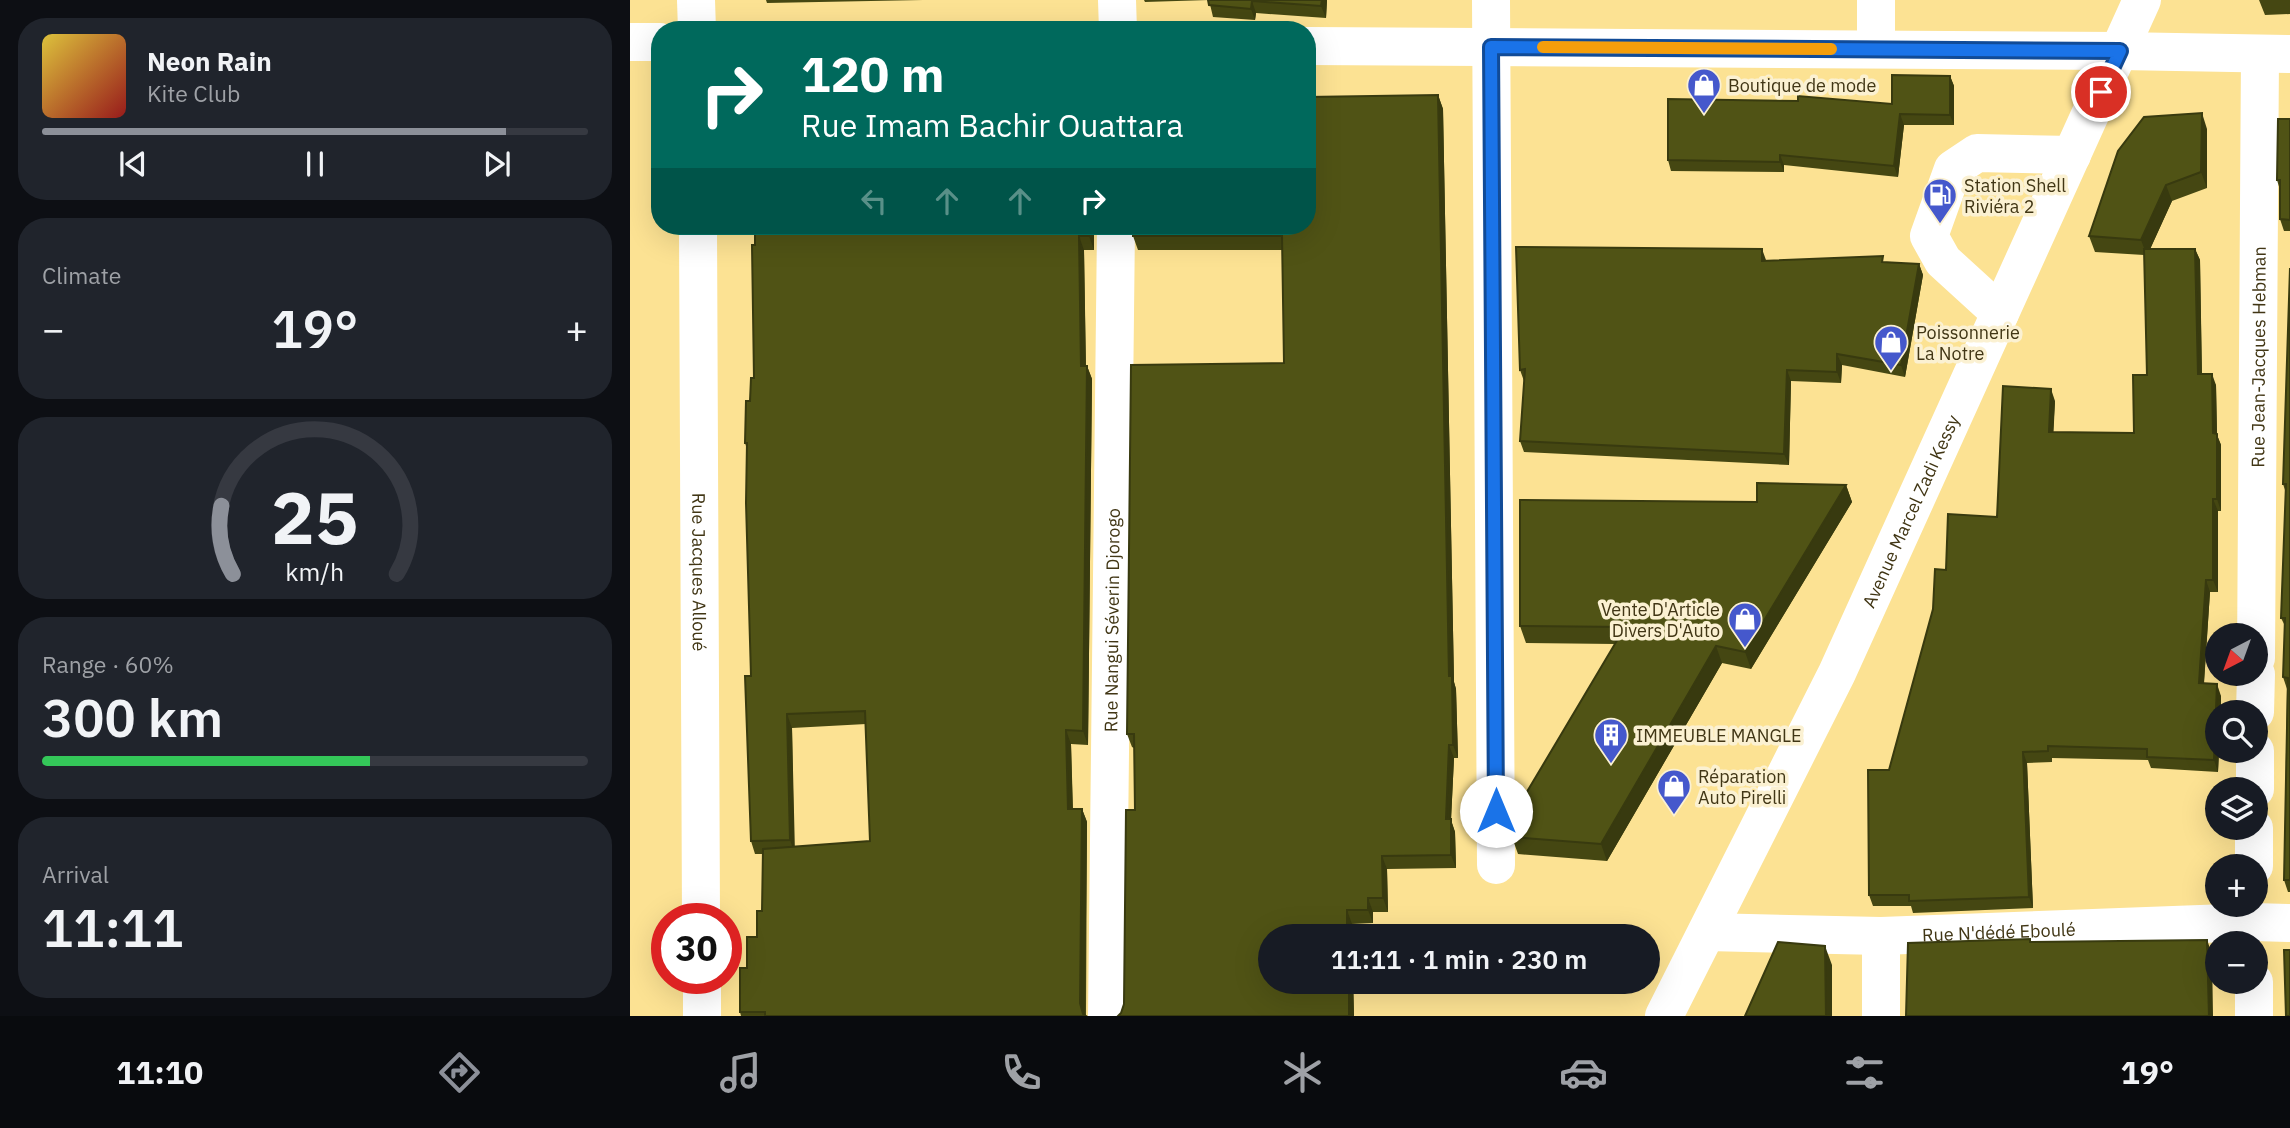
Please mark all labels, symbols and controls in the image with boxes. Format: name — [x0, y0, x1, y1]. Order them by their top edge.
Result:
text: 120 m — [801, 42, 945, 105]
text: Neon Rain — [147, 44, 272, 78]
icon: right — [686, 49, 777, 140]
pin — [2071, 62, 2131, 122]
shop icon: Boutique de mode — [1685, 66, 1723, 115]
icon: arrive — [2082, 73, 2120, 111]
place label: Boutique de mode — [1728, 74, 1876, 97]
text: Kite Club — [147, 78, 240, 108]
text: Rue Imam Bachir Ouattara — [801, 104, 1184, 146]
icon: previous — [114, 145, 152, 183]
icon: pause — [296, 145, 334, 183]
icon: next — [478, 145, 516, 183]
place label: Station Shell Riviéra 2 — [1964, 174, 2066, 218]
fuel station icon: Station Shell Riviéra 2 — [1921, 176, 1959, 225]
icon: left — [855, 182, 893, 220]
icon: ahead — [928, 182, 966, 220]
icon: ahead — [1001, 182, 1039, 220]
icon: right — [1074, 182, 1112, 220]
street label: Rue Jean-Jacques Hebman — [2246, 246, 2270, 468]
text: Climate — [42, 260, 121, 290]
text: 19° — [272, 295, 358, 362]
text: − — [42, 304, 65, 353]
text: + — [565, 304, 588, 353]
place label: Poissonnerie La Notre — [1916, 321, 2020, 365]
shop icon: Poissonnerie La Notre — [1872, 323, 1910, 372]
street label: Avenue Marcel Zadi Kessy — [1857, 411, 1964, 611]
text: 25 — [271, 469, 359, 564]
street label: Rue Jacques Alloué — [688, 493, 711, 652]
street label: Rue Nangui Séverin Djorogo — [1099, 508, 1124, 732]
text: km/h — [286, 555, 344, 588]
place label: Vente D'Article Divers D'Auto — [1601, 598, 1720, 642]
shop icon: Vente D'Article Divers D'Auto — [1726, 600, 1764, 649]
north arrow — [2205, 623, 2268, 686]
map controls — [2205, 623, 2268, 994]
text: Range · 60% — [42, 649, 174, 679]
text: 300 km — [42, 684, 223, 751]
button: search — [2205, 700, 2268, 763]
building icon: IMMEUBLE MANGLE — [1592, 716, 1630, 765]
place label: IMMEUBLE MANGLE — [1636, 724, 1802, 747]
place label: Réparation Auto Pirelli — [1698, 765, 1786, 809]
shop icon: Réparation Auto Pirelli — [1655, 767, 1693, 816]
position arrow — [1459, 774, 1533, 848]
button: layers — [2205, 777, 2268, 840]
button: + — [2205, 854, 2268, 917]
text: Arrival — [42, 859, 109, 889]
text: 11:11 — [42, 894, 183, 961]
speed limit sign: 30 — [651, 903, 742, 994]
street label: Rue N'dédé Eboulé — [1922, 917, 2076, 946]
button: − — [2205, 931, 2268, 994]
text: 11:11 · 1 min · 230 m — [1331, 942, 1587, 976]
icon: directions — [435, 1048, 484, 1097]
icon: music — [716, 1048, 765, 1097]
icon: phone — [997, 1048, 1046, 1097]
icon: climate — [1278, 1048, 1327, 1097]
icon: car — [1559, 1048, 1608, 1097]
icon: filters — [1840, 1048, 1889, 1097]
text: 11:10 — [116, 1051, 203, 1093]
text: 19° — [2121, 1051, 2174, 1093]

